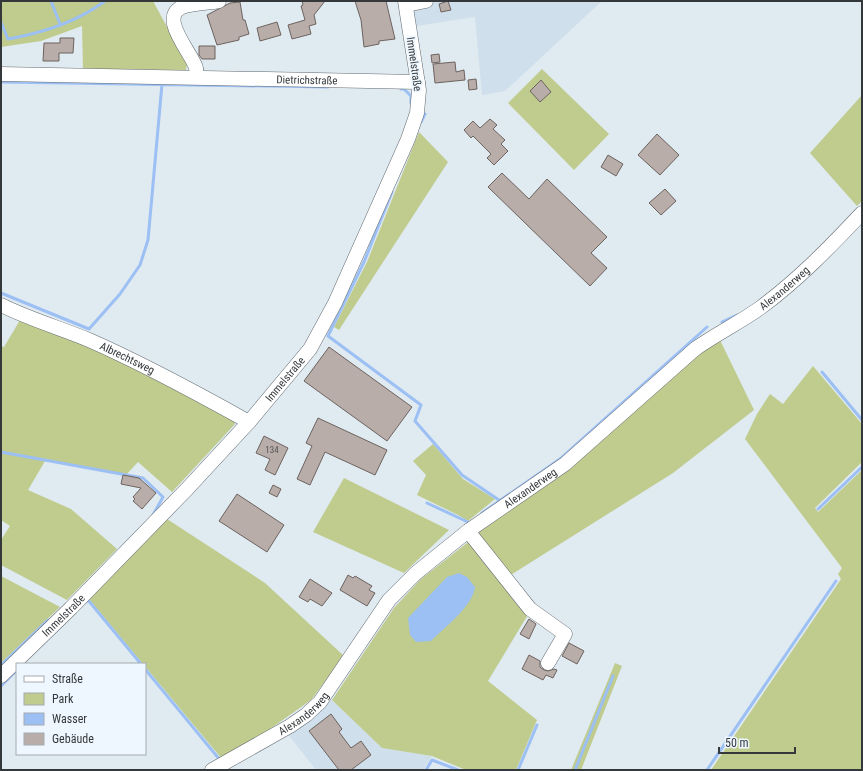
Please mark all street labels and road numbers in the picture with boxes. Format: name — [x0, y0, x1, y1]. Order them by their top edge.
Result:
street label: Immelstraße — [404, 36, 424, 92]
street label: Dietrichstraße — [276, 73, 338, 87]
street label: Alexanderweg — [757, 263, 812, 313]
street label: Albrechtsweg — [98, 339, 157, 377]
street label: Immelstraße — [262, 354, 307, 404]
street label: Alexanderweg — [501, 465, 559, 511]
street label: Immelstraße — [39, 591, 87, 639]
street label: Alexanderweg — [276, 690, 331, 738]

